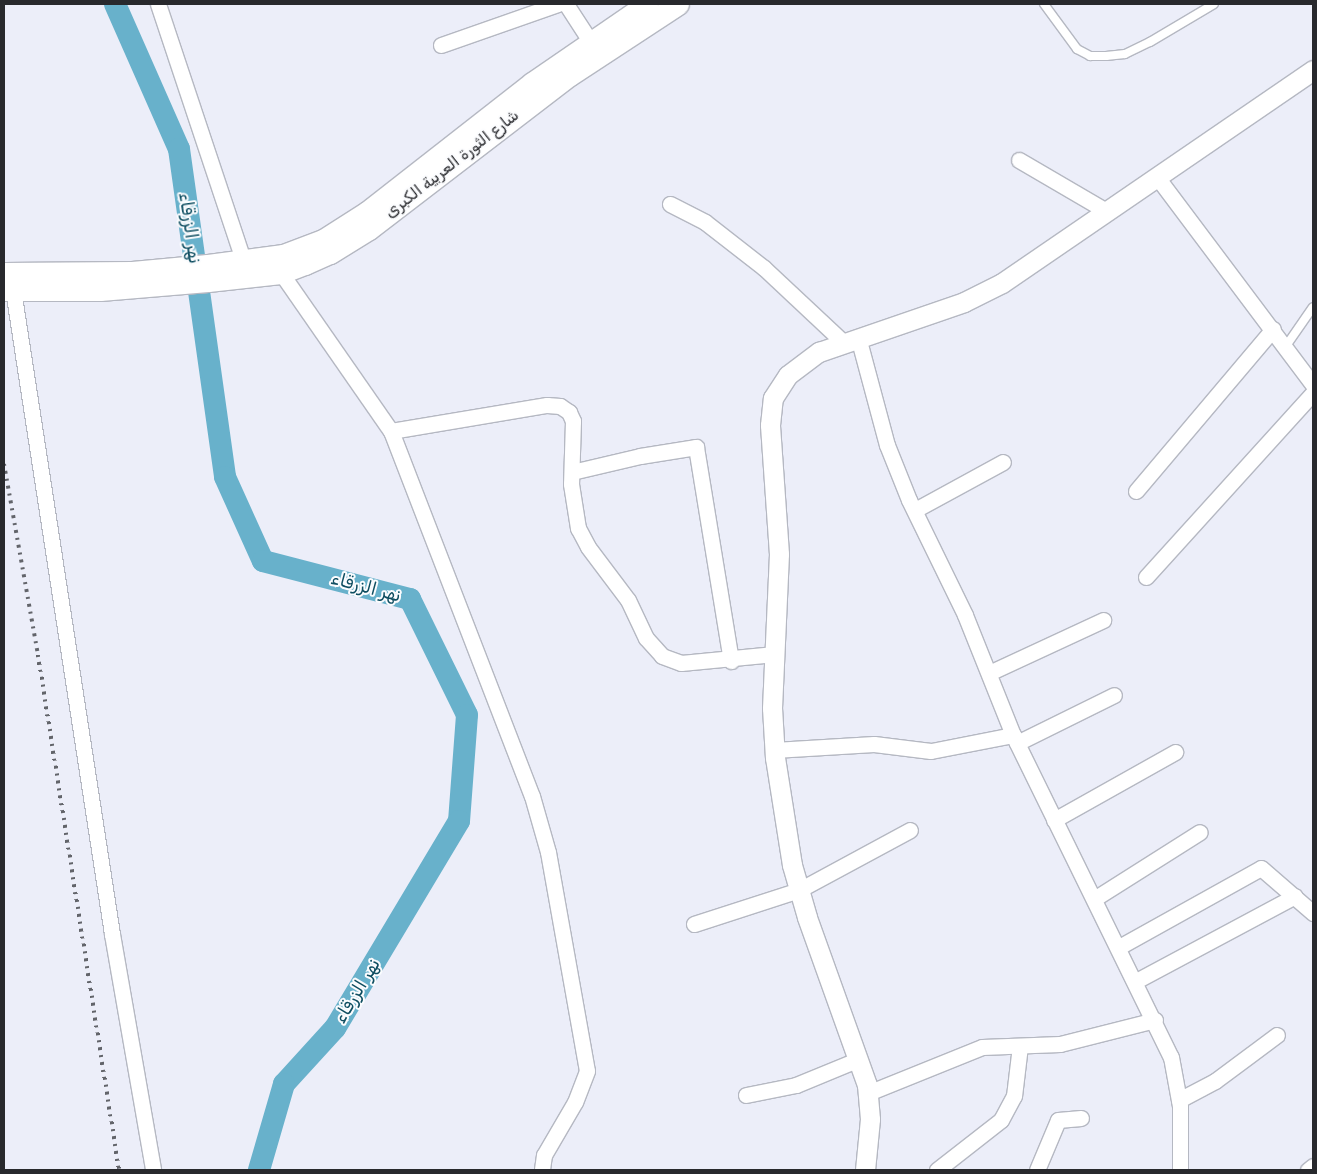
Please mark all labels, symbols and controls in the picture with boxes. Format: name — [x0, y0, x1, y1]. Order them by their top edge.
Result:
street label: شارع الثورة العربية الكبرى — [381, 106, 523, 222]
water label: نهر الزرقاء — [174, 191, 206, 265]
water label: نهر الزرقاء — [328, 567, 404, 607]
water label: نهر الزرقاء — [329, 955, 385, 1027]

